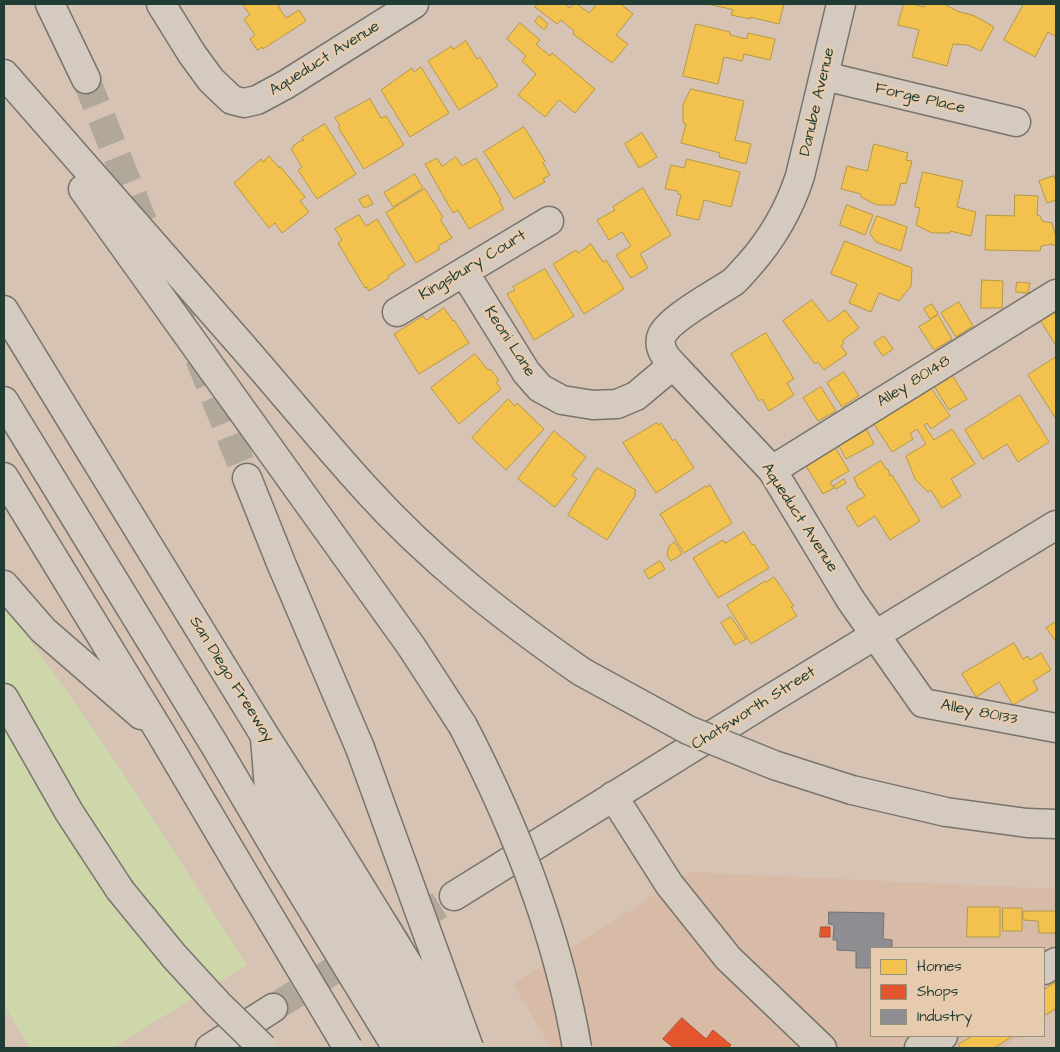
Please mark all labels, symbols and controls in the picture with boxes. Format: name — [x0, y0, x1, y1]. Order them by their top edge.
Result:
street label: Aqueduct Avenue — [266, 17, 384, 101]
street label: Danube Avenue — [796, 46, 840, 158]
street label: Forge Place — [873, 79, 967, 119]
street label: Kingsbury Court — [416, 227, 530, 305]
street label: Keoni Lane — [479, 303, 539, 381]
street label: Alley 80148 — [874, 352, 954, 412]
street label: Aqueduct Avenue — [756, 460, 842, 576]
street label: San Diego Freeway — [184, 613, 278, 747]
street label: Chatsworth Street — [688, 663, 820, 755]
street label: Alley 80133 — [939, 696, 1019, 730]
legend — [870, 947, 1045, 1037]
text: Homes — [917, 956, 962, 977]
text: Shops — [917, 981, 958, 1002]
text: Industry — [917, 1006, 972, 1027]

